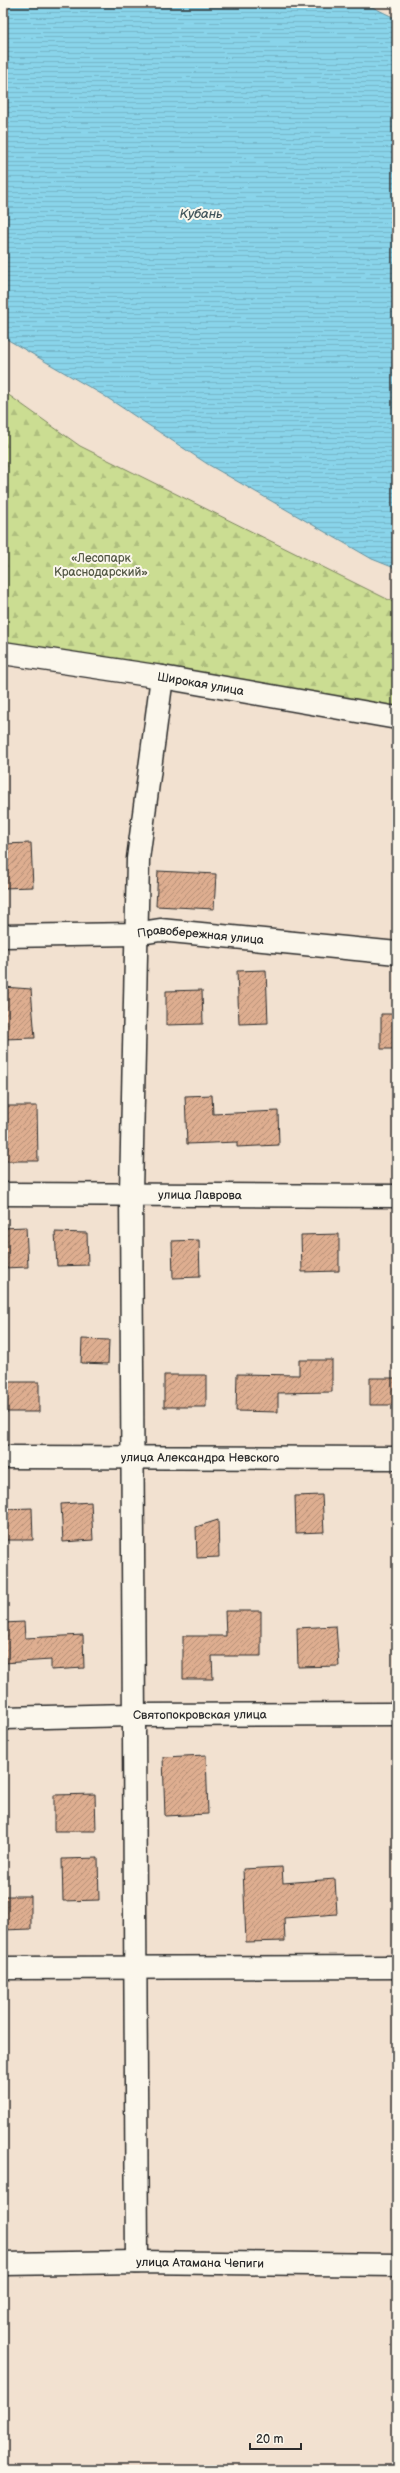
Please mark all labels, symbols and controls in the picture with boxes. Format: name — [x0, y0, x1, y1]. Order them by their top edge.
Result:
water label: Кубань — [180, 206, 223, 222]
park label: «Лесопарк Краснодарский» — [54, 551, 148, 580]
street label: Широкая улица — [156, 669, 245, 699]
street label: Правобережная улица — [136, 923, 265, 948]
street label: улица Лаврова — [158, 1188, 242, 1203]
street label: улица Александра Невского — [121, 1450, 279, 1466]
street label: Святопокровская улица — [133, 1707, 267, 1723]
street label: улица Атамана Чепиги — [136, 2255, 264, 2271]
scale bar — [250, 2425, 301, 2451]
text: 20 m — [256, 2432, 283, 2447]

